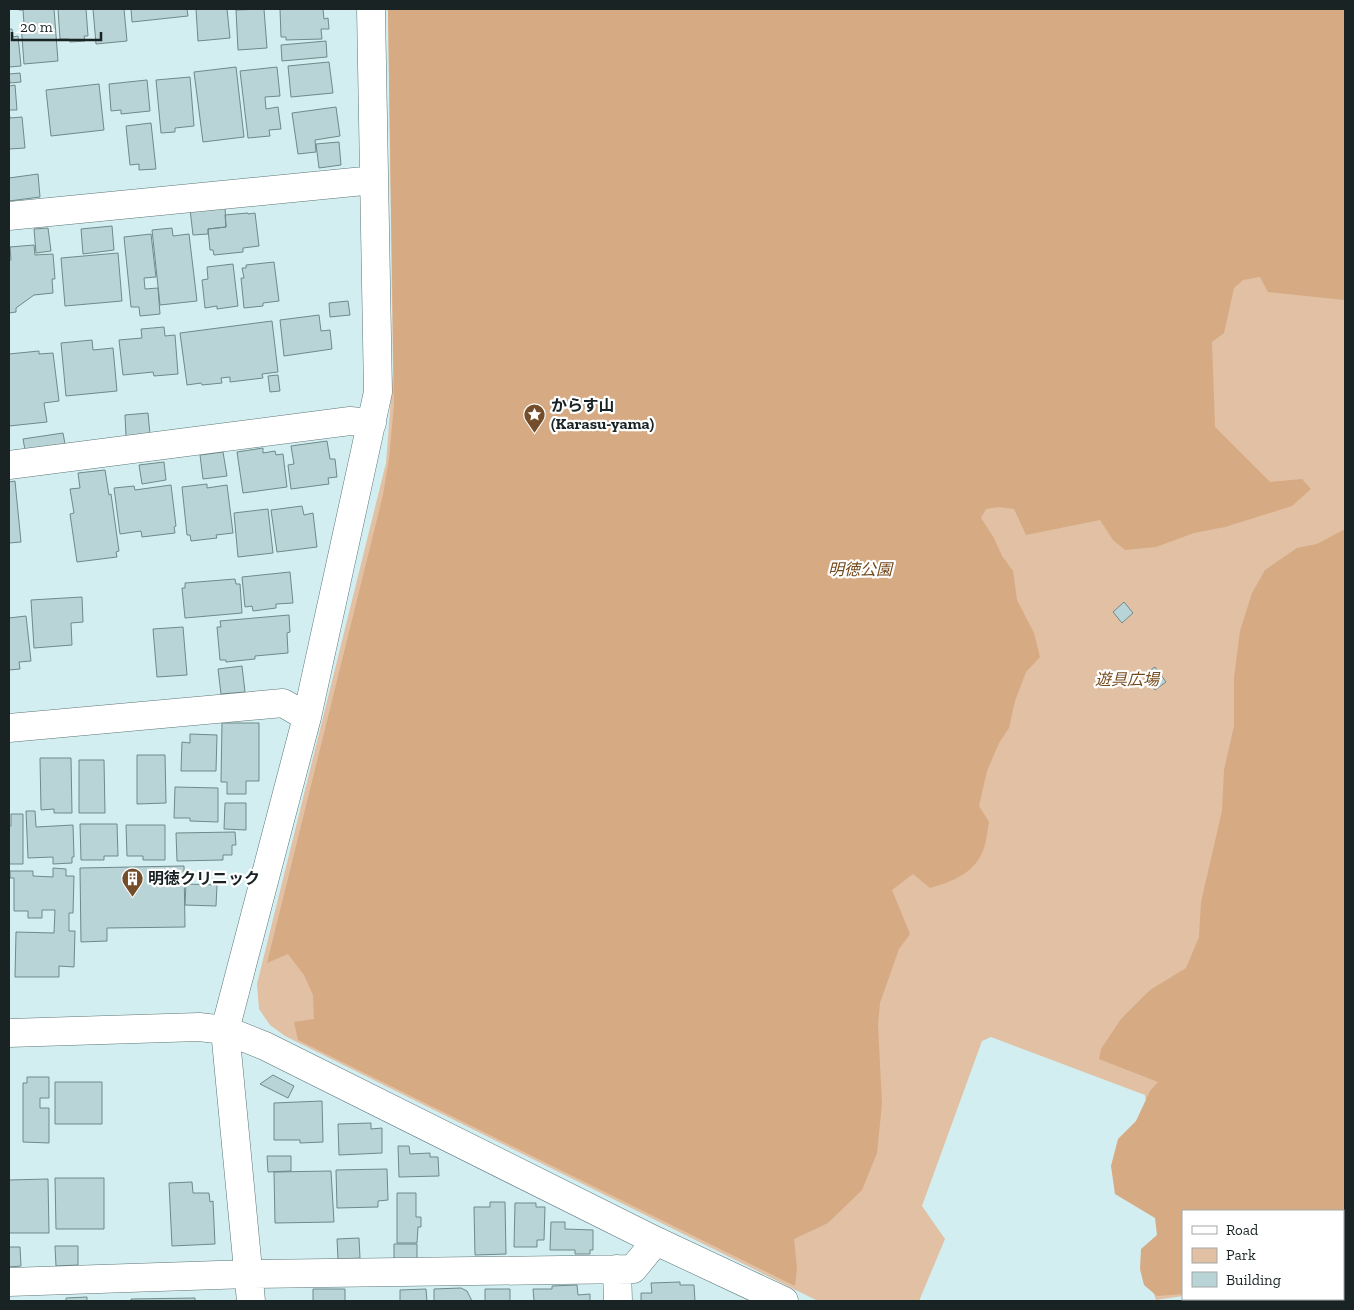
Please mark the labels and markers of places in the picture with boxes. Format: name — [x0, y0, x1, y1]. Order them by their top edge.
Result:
place label: からす山 (Karasu-yama) — [551, 396, 655, 433]
place icon: からす山 (Karasu-yama) — [523, 402, 547, 433]
building icon: 明徳クリニック — [120, 866, 144, 897]
place label: 明徳クリニック — [148, 869, 260, 888]

